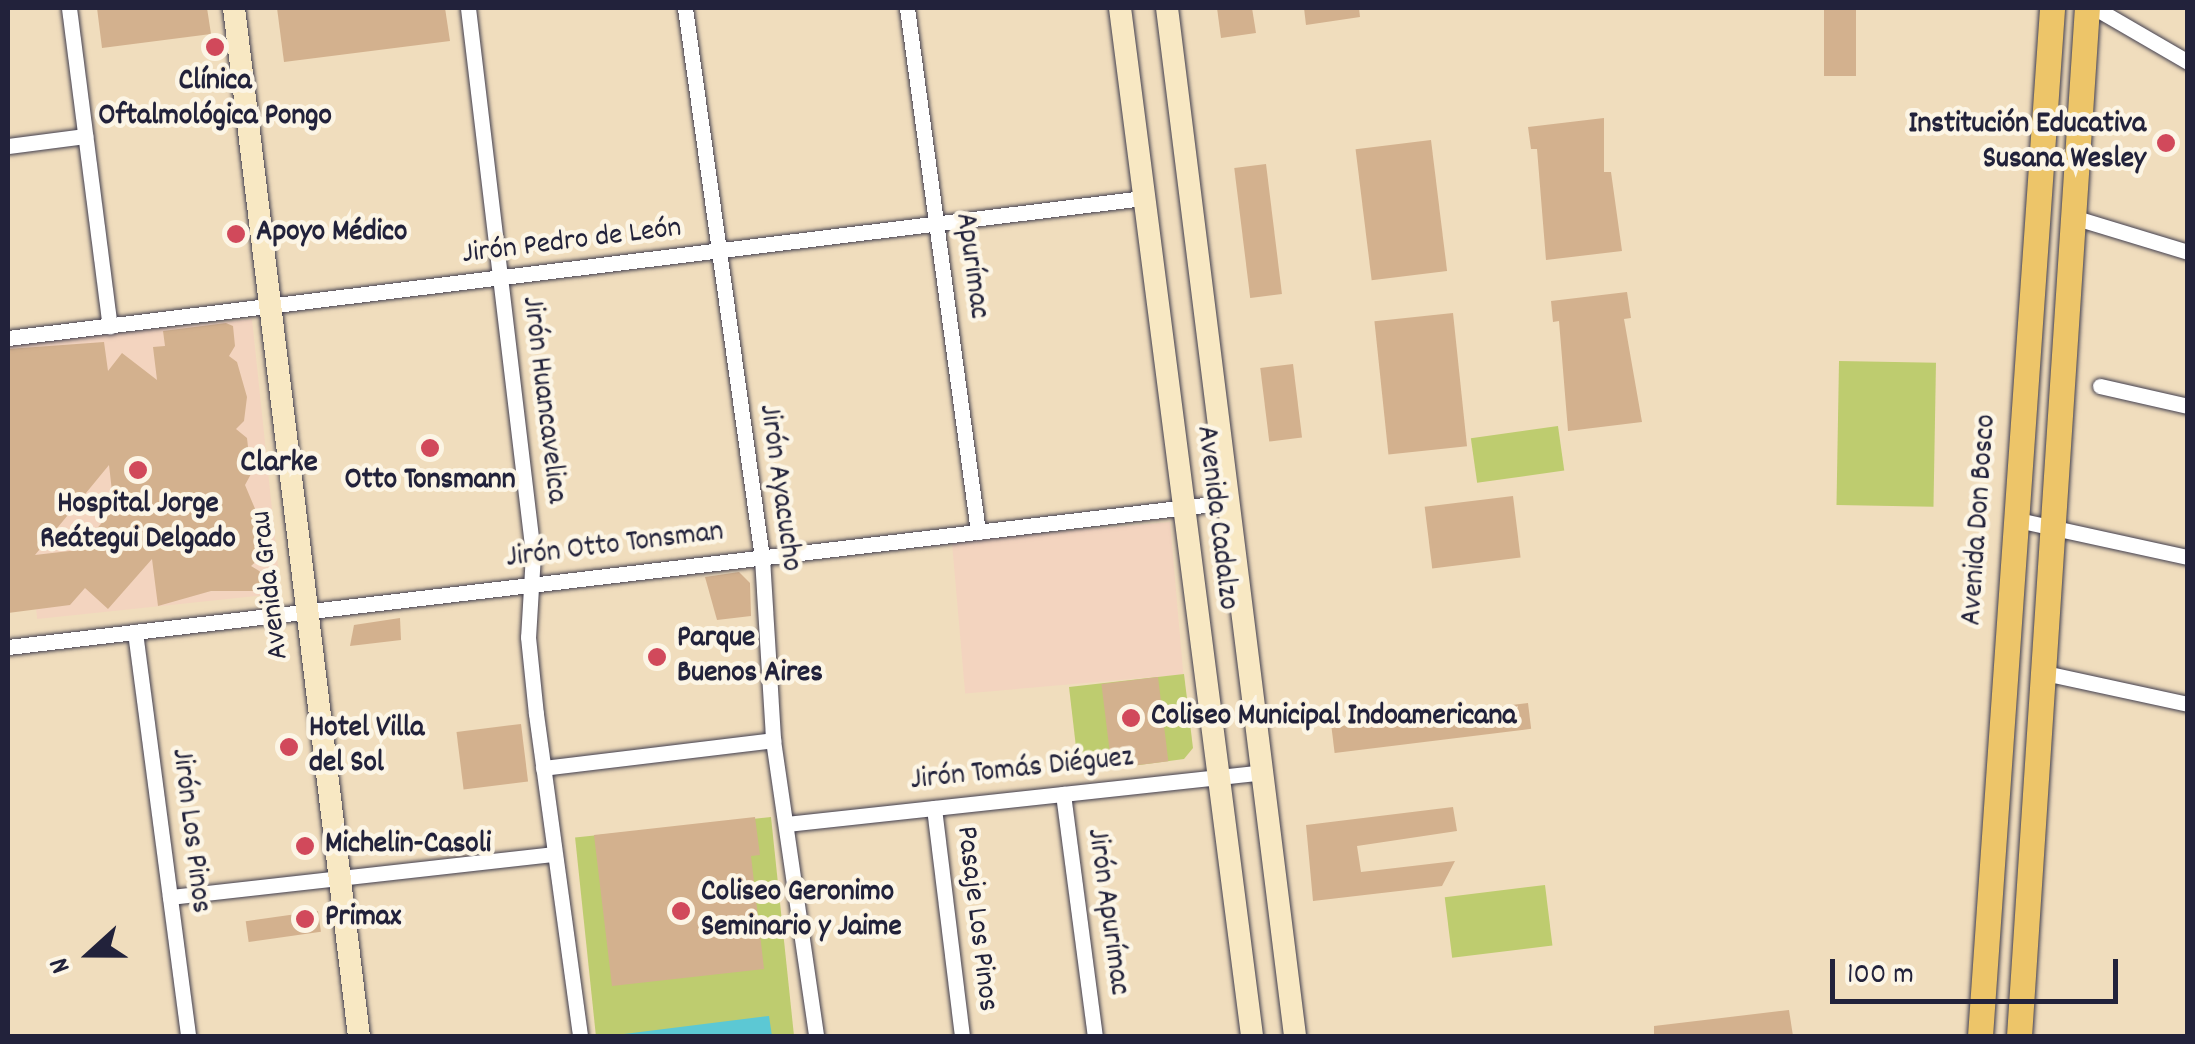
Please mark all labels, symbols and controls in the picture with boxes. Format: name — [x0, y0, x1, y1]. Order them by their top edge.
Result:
marker: Clínica Oftalmológica Pongo — [202, 34, 228, 60]
place label: Clínica Oftalmológica Pongo — [98, 65, 332, 136]
place label: Institución Educativa Susana Wesley — [1908, 108, 2146, 178]
marker: Institución Educativa Susana Wesley — [2155, 132, 2177, 154]
street label: Apurímac — [945, 211, 995, 321]
street label: Jirón Pedro de León — [460, 212, 684, 274]
place label: Apoyo Médico — [256, 216, 407, 252]
marker: Apoyo Médico — [225, 223, 247, 245]
street label: Jirón Huancavelica — [511, 294, 573, 506]
street label: Jirón Ayacucho — [748, 402, 808, 574]
street label: Avenida Don Bosco — [1956, 413, 2006, 627]
street label: Avenida Cadalzo — [1186, 424, 1244, 612]
marker: Otto Tonsmann — [419, 437, 441, 459]
district label: Clarke — [240, 445, 318, 483]
marker: Hospital Jorge Reátegui Delgado — [125, 457, 151, 483]
place label: Otto Tonsmann — [344, 464, 516, 500]
place label: Hospital Jorge Reátegui Delgado — [40, 488, 236, 558]
street label: Avenida Grau — [245, 508, 299, 662]
street label: Jirón Otto Tonsman — [504, 516, 726, 578]
place label: Parque Buenos Aires — [677, 622, 823, 692]
marker: Parque Buenos Aires — [646, 646, 668, 668]
place label: Coliseo Municipal Indoamericana — [1151, 700, 1516, 736]
marker: Coliseo Municipal Indoamericana — [1120, 707, 1142, 729]
place label: Hotel Villa del Sol — [309, 712, 424, 782]
marker: Hotel Villa del Sol — [278, 736, 300, 758]
street label: Jirón Tomás Diéguez — [909, 741, 1135, 801]
street label: Jirón Los Pinos — [161, 747, 217, 915]
street label: Pasaje Los Pinos — [946, 824, 1004, 1014]
street label: Jirón Apurímac — [1076, 826, 1136, 998]
place label: Michelin-Casoli — [325, 828, 491, 864]
marker: Michelin-Casoli — [294, 835, 316, 857]
place label: Coliseo Geronimo Seminario y Jaime — [701, 876, 902, 946]
marker: Coliseo Geronimo Seminario y Jaime — [670, 900, 692, 922]
place label: Primax — [325, 901, 401, 937]
north arrow — [40, 904, 140, 1004]
marker: Primax — [294, 908, 316, 930]
scale bar — [1835, 939, 2122, 1001]
text: N — [41, 951, 83, 978]
text: 100 m — [1847, 955, 1914, 998]

